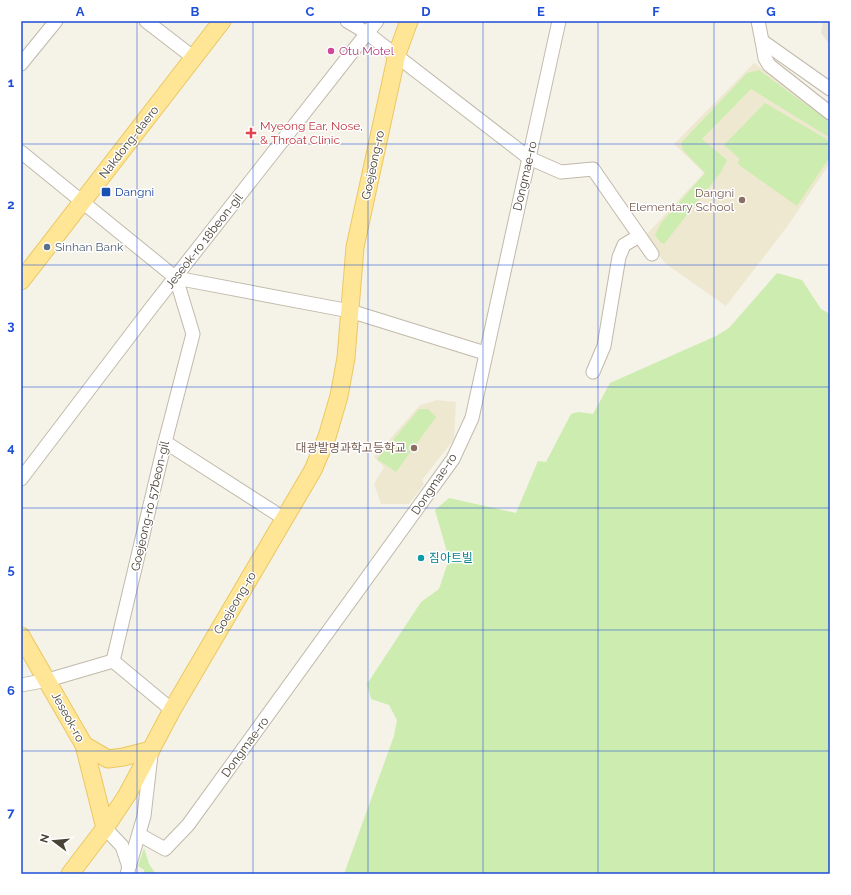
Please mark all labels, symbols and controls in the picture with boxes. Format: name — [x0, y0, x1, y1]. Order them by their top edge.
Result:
text: A — [76, 4, 85, 19]
text: B — [191, 4, 200, 19]
text: C — [306, 4, 315, 19]
text: D — [421, 4, 431, 19]
text: E — [537, 4, 545, 19]
text: F — [652, 4, 660, 19]
text: G — [766, 4, 776, 19]
place label: Otu Motel — [339, 44, 395, 58]
marker: Otu Motel — [326, 46, 336, 56]
text: 1 — [8, 75, 15, 90]
street label: Nakdong-daero — [96, 103, 162, 181]
place label: Myeong Ear, Nose, & Throat Clinic — [260, 119, 363, 147]
marker: Myeong Ear, Nose, & Throat Clinic — [245, 127, 257, 139]
street label: Goejeong-ro — [359, 129, 387, 201]
street label: Dongmae-ro — [510, 140, 540, 212]
place label: Dangni — [115, 185, 154, 199]
marker: Dangni — [100, 186, 112, 198]
place label: Dangni Elementary School — [629, 186, 735, 214]
street label: Jeseok-ro 18beon-gil — [162, 190, 246, 291]
marker: Dangni Elementary School — [737, 195, 747, 205]
text: 2 — [7, 197, 15, 212]
place label: Sinhan Bank — [55, 240, 124, 254]
marker: Sinhan Bank — [42, 242, 52, 252]
text: 3 — [7, 318, 15, 333]
street label: Goejeong-ro 57beon-gil — [128, 439, 172, 572]
text: 4 — [7, 440, 15, 455]
place label: 대광발명과학고등학교 — [296, 441, 406, 455]
marker: 대광발명과학고등학교 — [409, 443, 419, 453]
street label: Dongmae-ro — [408, 451, 460, 517]
place label: 짐아트빌 — [429, 551, 473, 565]
marker: 짐아트빌 — [416, 553, 426, 563]
text: 5 — [7, 562, 15, 577]
street label: Goejeong-ro — [211, 569, 259, 637]
text: 6 — [7, 683, 15, 698]
street label: Jeseok-ro — [49, 690, 87, 744]
street label: Dongmae-ro — [218, 714, 272, 780]
text: 7 — [7, 805, 15, 820]
north arrow — [34, 821, 74, 861]
text: N — [37, 833, 52, 844]

